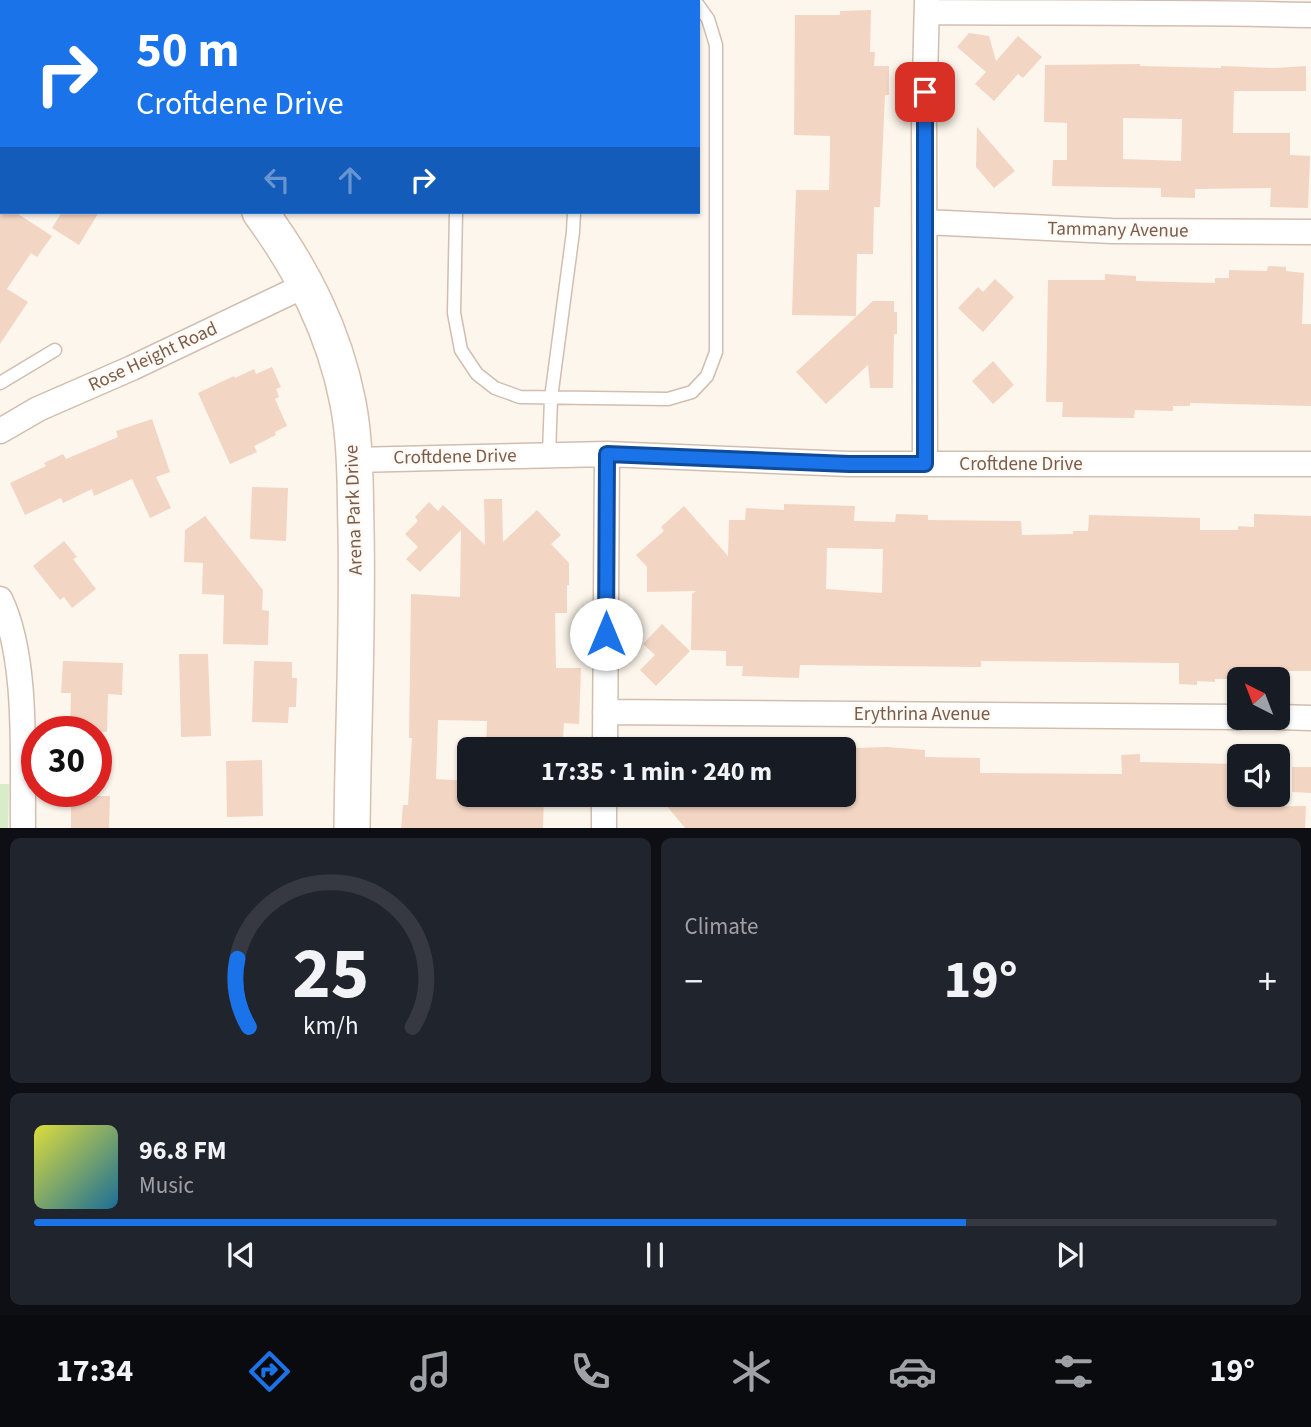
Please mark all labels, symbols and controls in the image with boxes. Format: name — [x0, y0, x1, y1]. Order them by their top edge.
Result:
text: 50 m — [136, 16, 240, 86]
icon: right — [21, 28, 112, 119]
pin — [895, 62, 955, 122]
icon: arrive — [906, 73, 944, 111]
text: Croftdene Drive — [136, 81, 344, 127]
icon: left — [258, 161, 296, 199]
icon: ahead — [331, 161, 369, 199]
icon: right — [404, 161, 442, 199]
street label: Tammany Avenue — [1047, 215, 1189, 245]
street label: Rose Height Road — [84, 315, 222, 399]
street label: Croftdene Drive — [393, 442, 517, 472]
street label: Arena Park Drive — [338, 444, 370, 576]
street label: Croftdene Drive — [959, 451, 1083, 478]
position arrow — [569, 597, 643, 671]
north arrow — [1227, 667, 1290, 730]
map controls — [1227, 667, 1290, 807]
street label: Erythrina Avenue — [854, 701, 990, 728]
speed limit sign: 30 — [21, 716, 112, 807]
button: sound — [1227, 744, 1290, 807]
text: 17:35 · 1 min · 240 m — [541, 753, 772, 790]
text: Climate — [685, 910, 758, 943]
text: 25 — [292, 922, 369, 1026]
text: 19° — [944, 944, 1018, 1018]
text: − — [685, 955, 703, 1009]
text: + — [1258, 955, 1277, 1009]
text: km/h — [303, 1007, 358, 1043]
text: 96.8 FM — [139, 1132, 227, 1169]
text: Music — [139, 1169, 194, 1202]
icon: previous — [222, 1236, 260, 1274]
icon: pause — [636, 1236, 674, 1274]
icon: next — [1051, 1236, 1089, 1274]
icon: directions — [245, 1347, 294, 1396]
icon: music — [406, 1347, 455, 1396]
icon: phone — [566, 1347, 615, 1396]
icon: climate — [727, 1347, 776, 1396]
icon: car — [888, 1347, 937, 1396]
icon: filters — [1049, 1347, 1098, 1396]
text: 17:34 — [56, 1348, 133, 1394]
text: 19° — [1210, 1348, 1255, 1394]

